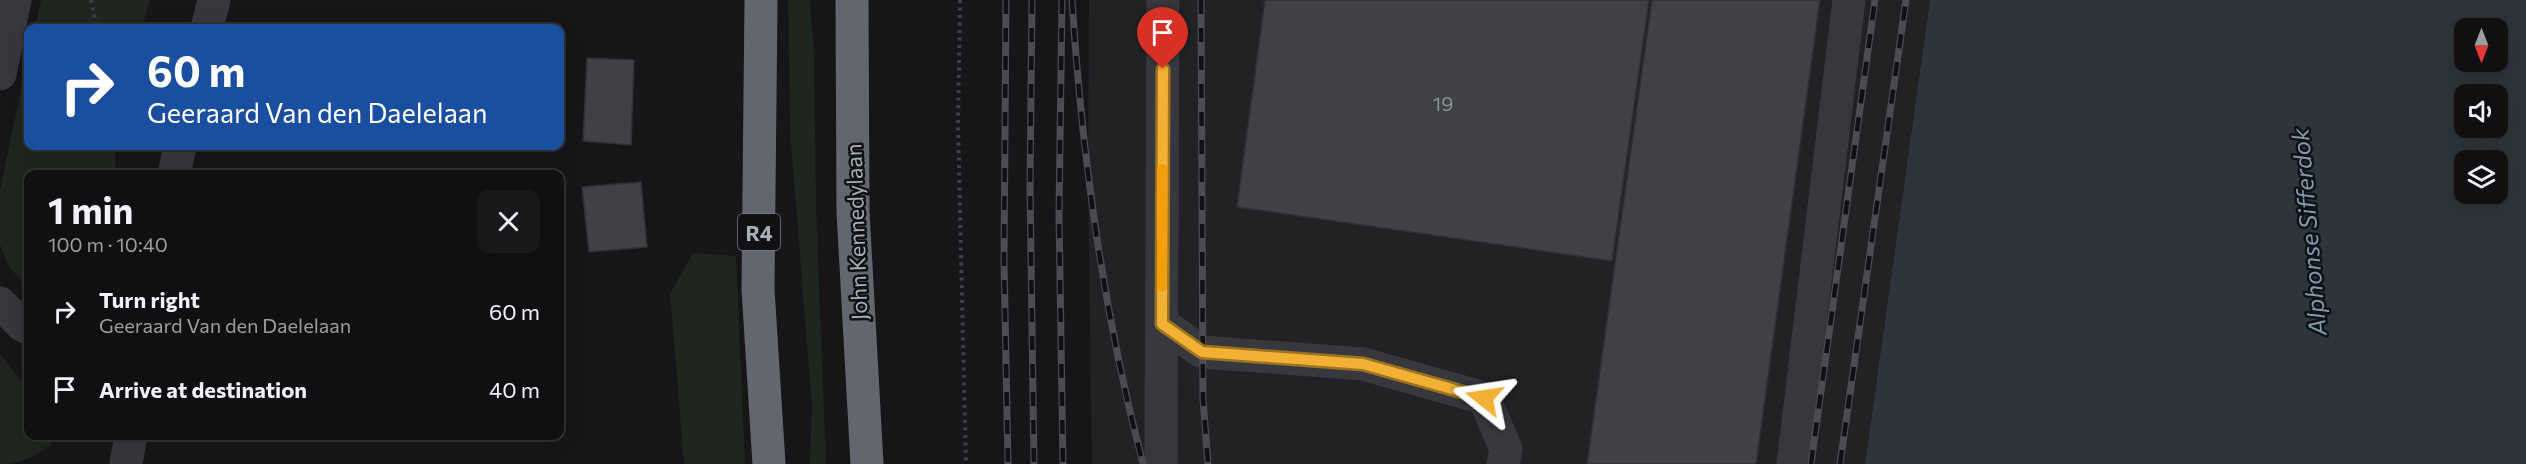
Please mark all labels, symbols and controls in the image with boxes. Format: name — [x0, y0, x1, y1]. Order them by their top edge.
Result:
pin — [1137, 7, 1188, 69]
icon: arrive — [1146, 16, 1179, 49]
north arrow — [2454, 18, 2508, 72]
map controls — [2454, 18, 2508, 204]
text: 60 m — [147, 44, 246, 96]
icon: right — [48, 48, 126, 126]
button: sound — [2454, 84, 2508, 138]
house number: 19 — [1433, 91, 1453, 115]
text: Geeraard Van den Daelelaan — [147, 96, 487, 129]
water label: Alphonse Sifferdok — [2284, 126, 2332, 338]
street label: John Kennedylaan — [839, 143, 873, 321]
button: layers — [2454, 150, 2508, 204]
text: 1 min — [48, 187, 133, 231]
button: close — [477, 190, 540, 253]
road number: R4 — [738, 214, 780, 250]
text: 100 m · 10:40 — [48, 232, 168, 256]
text: Turn right — [99, 286, 200, 313]
icon: right — [48, 295, 81, 328]
text: 60 m — [489, 298, 540, 325]
text: Geeraard Van den Daelelaan — [99, 313, 351, 337]
position arrow — [1452, 366, 1516, 430]
icon: arrive — [48, 373, 81, 406]
text: Arrive at destination — [99, 376, 307, 403]
text: 40 m — [489, 376, 540, 403]

